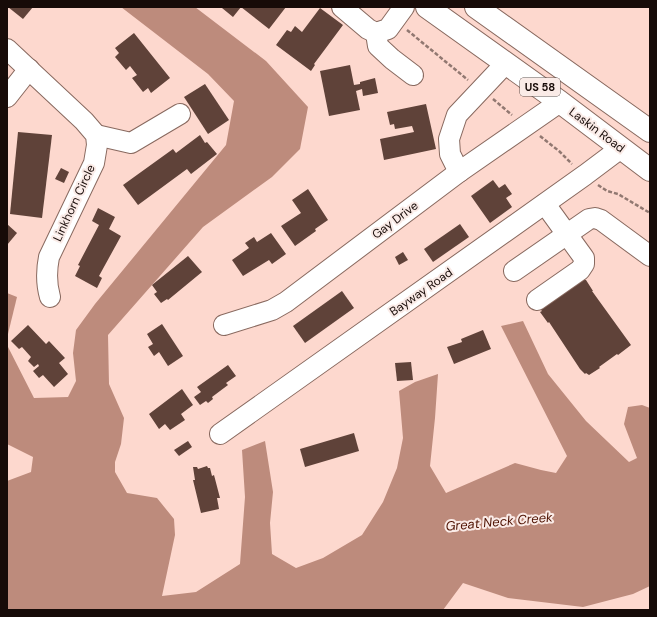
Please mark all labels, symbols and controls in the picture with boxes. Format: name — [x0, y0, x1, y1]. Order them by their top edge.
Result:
road number: US 58 — [520, 78, 560, 96]
street label: Laskin Road — [566, 104, 628, 156]
street label: Linkhorn Circle — [49, 162, 99, 244]
street label: Gay Drive — [369, 197, 421, 243]
street label: Bayway Road — [386, 264, 456, 320]
water label: Great Neck Creek — [445, 508, 554, 535]

